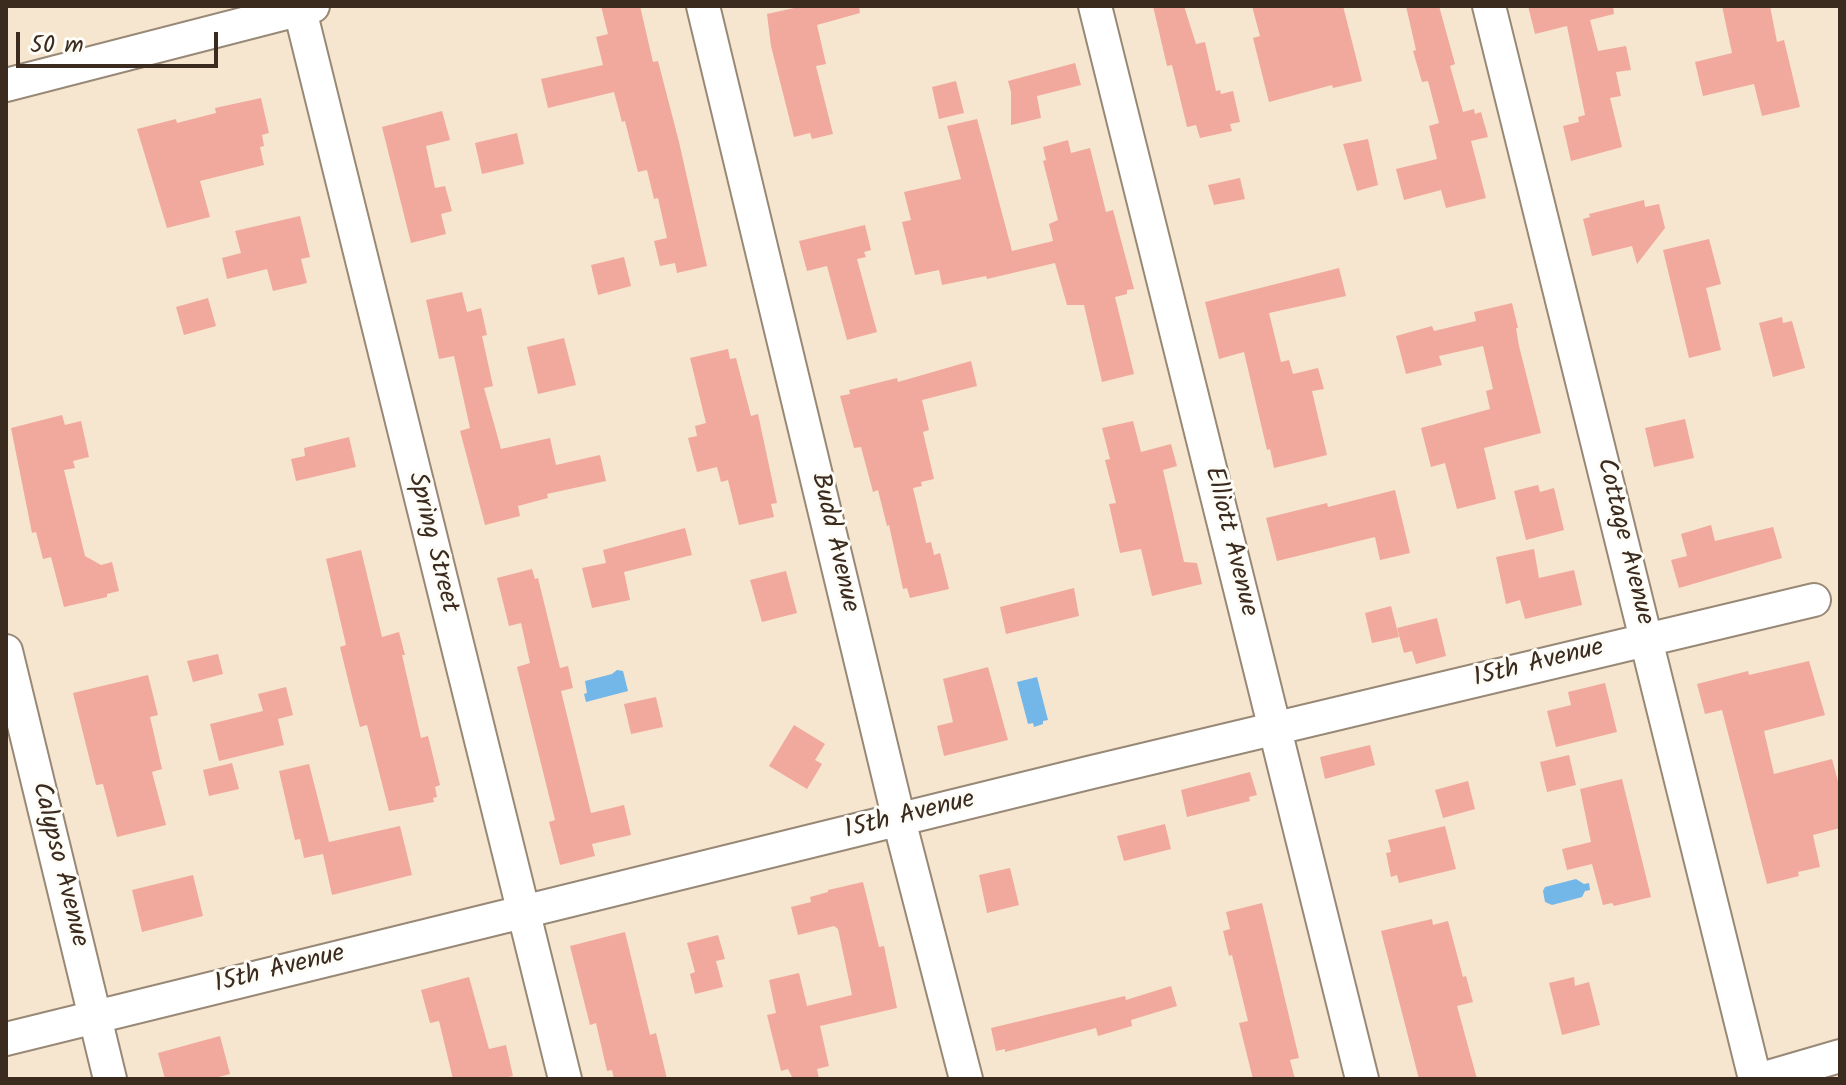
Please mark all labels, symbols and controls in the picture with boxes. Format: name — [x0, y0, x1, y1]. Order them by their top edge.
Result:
scale bar — [20, 16, 222, 66]
text: 50 m — [30, 26, 84, 65]
street label: Cottage Avenue — [1587, 455, 1659, 629]
street label: Elliott Avenue — [1195, 464, 1263, 620]
street label: Spring Street — [398, 470, 464, 616]
street label: Budd Avenue — [802, 470, 864, 616]
street label: 15th Avenue — [1471, 634, 1607, 696]
street label: Calypso Avenue — [22, 779, 94, 951]
street label: 15th Avenue — [842, 786, 978, 848]
street label: 15th Avenue — [212, 940, 348, 1002]

